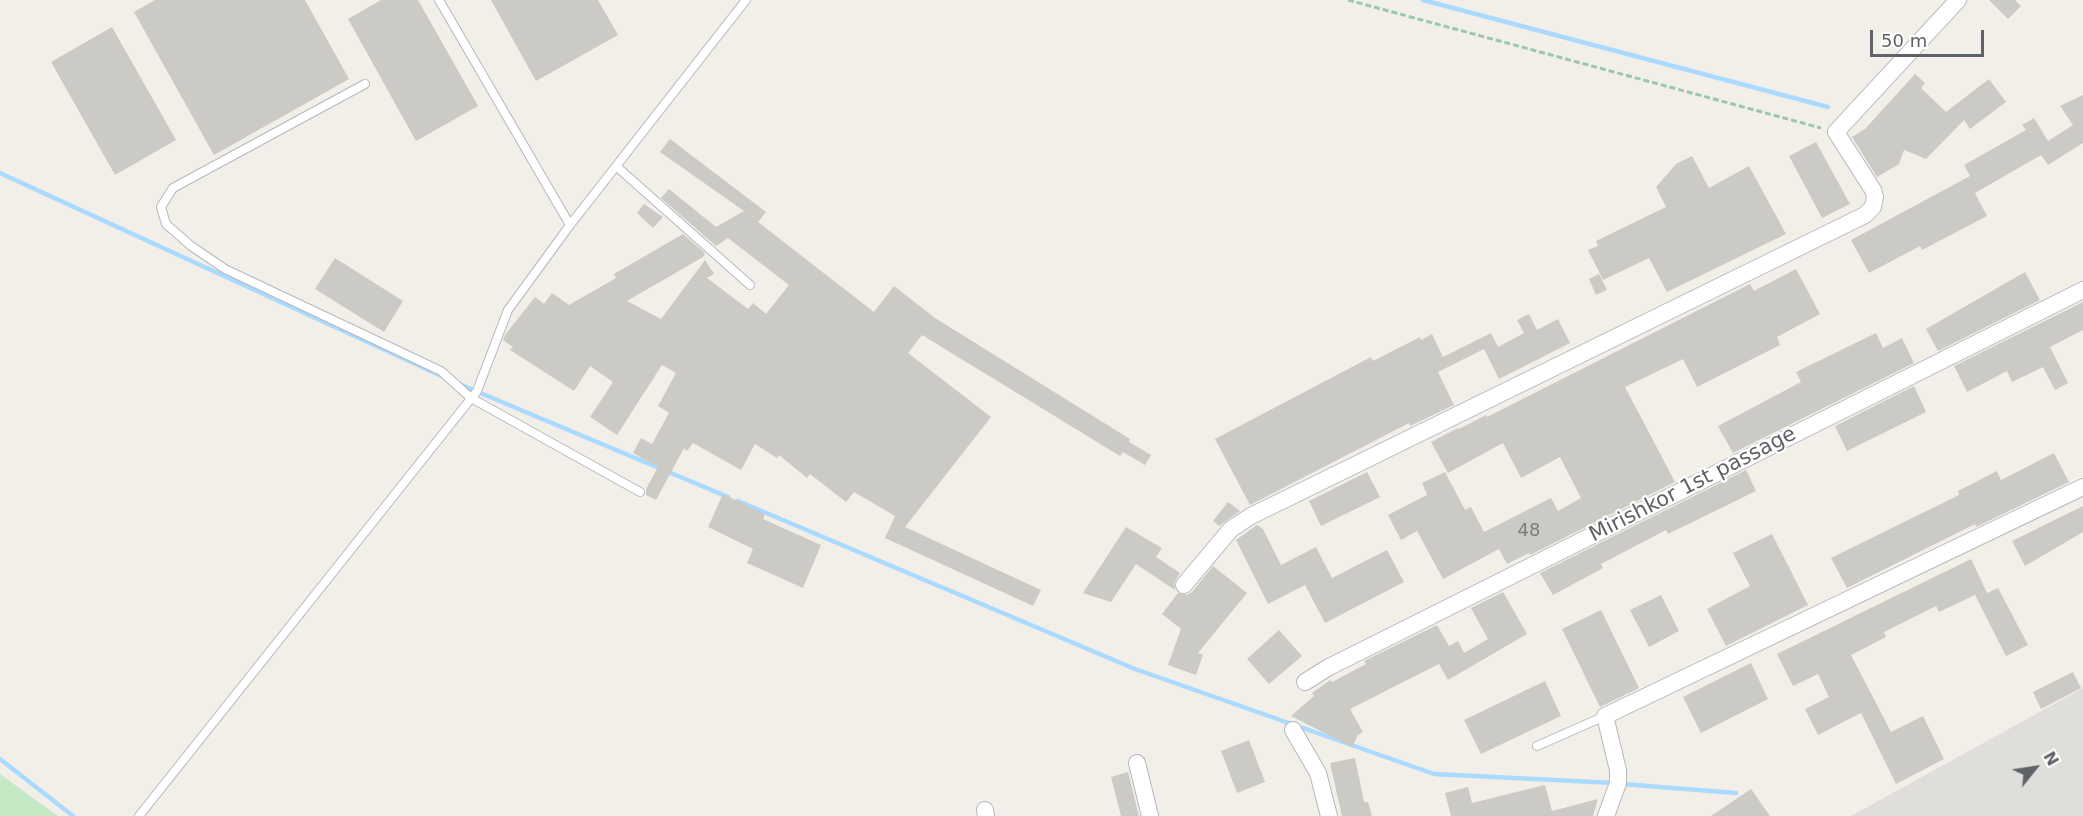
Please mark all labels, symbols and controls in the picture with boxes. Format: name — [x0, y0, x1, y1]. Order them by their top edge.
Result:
scale bar — [1873, 18, 1987, 56]
text: 50 m — [1881, 30, 1927, 51]
street label: Mirishkor 1st passage — [1585, 422, 1801, 548]
house number: 48 — [1518, 520, 1540, 542]
north arrow — [2005, 738, 2065, 798]
text: N — [2039, 748, 2063, 769]

